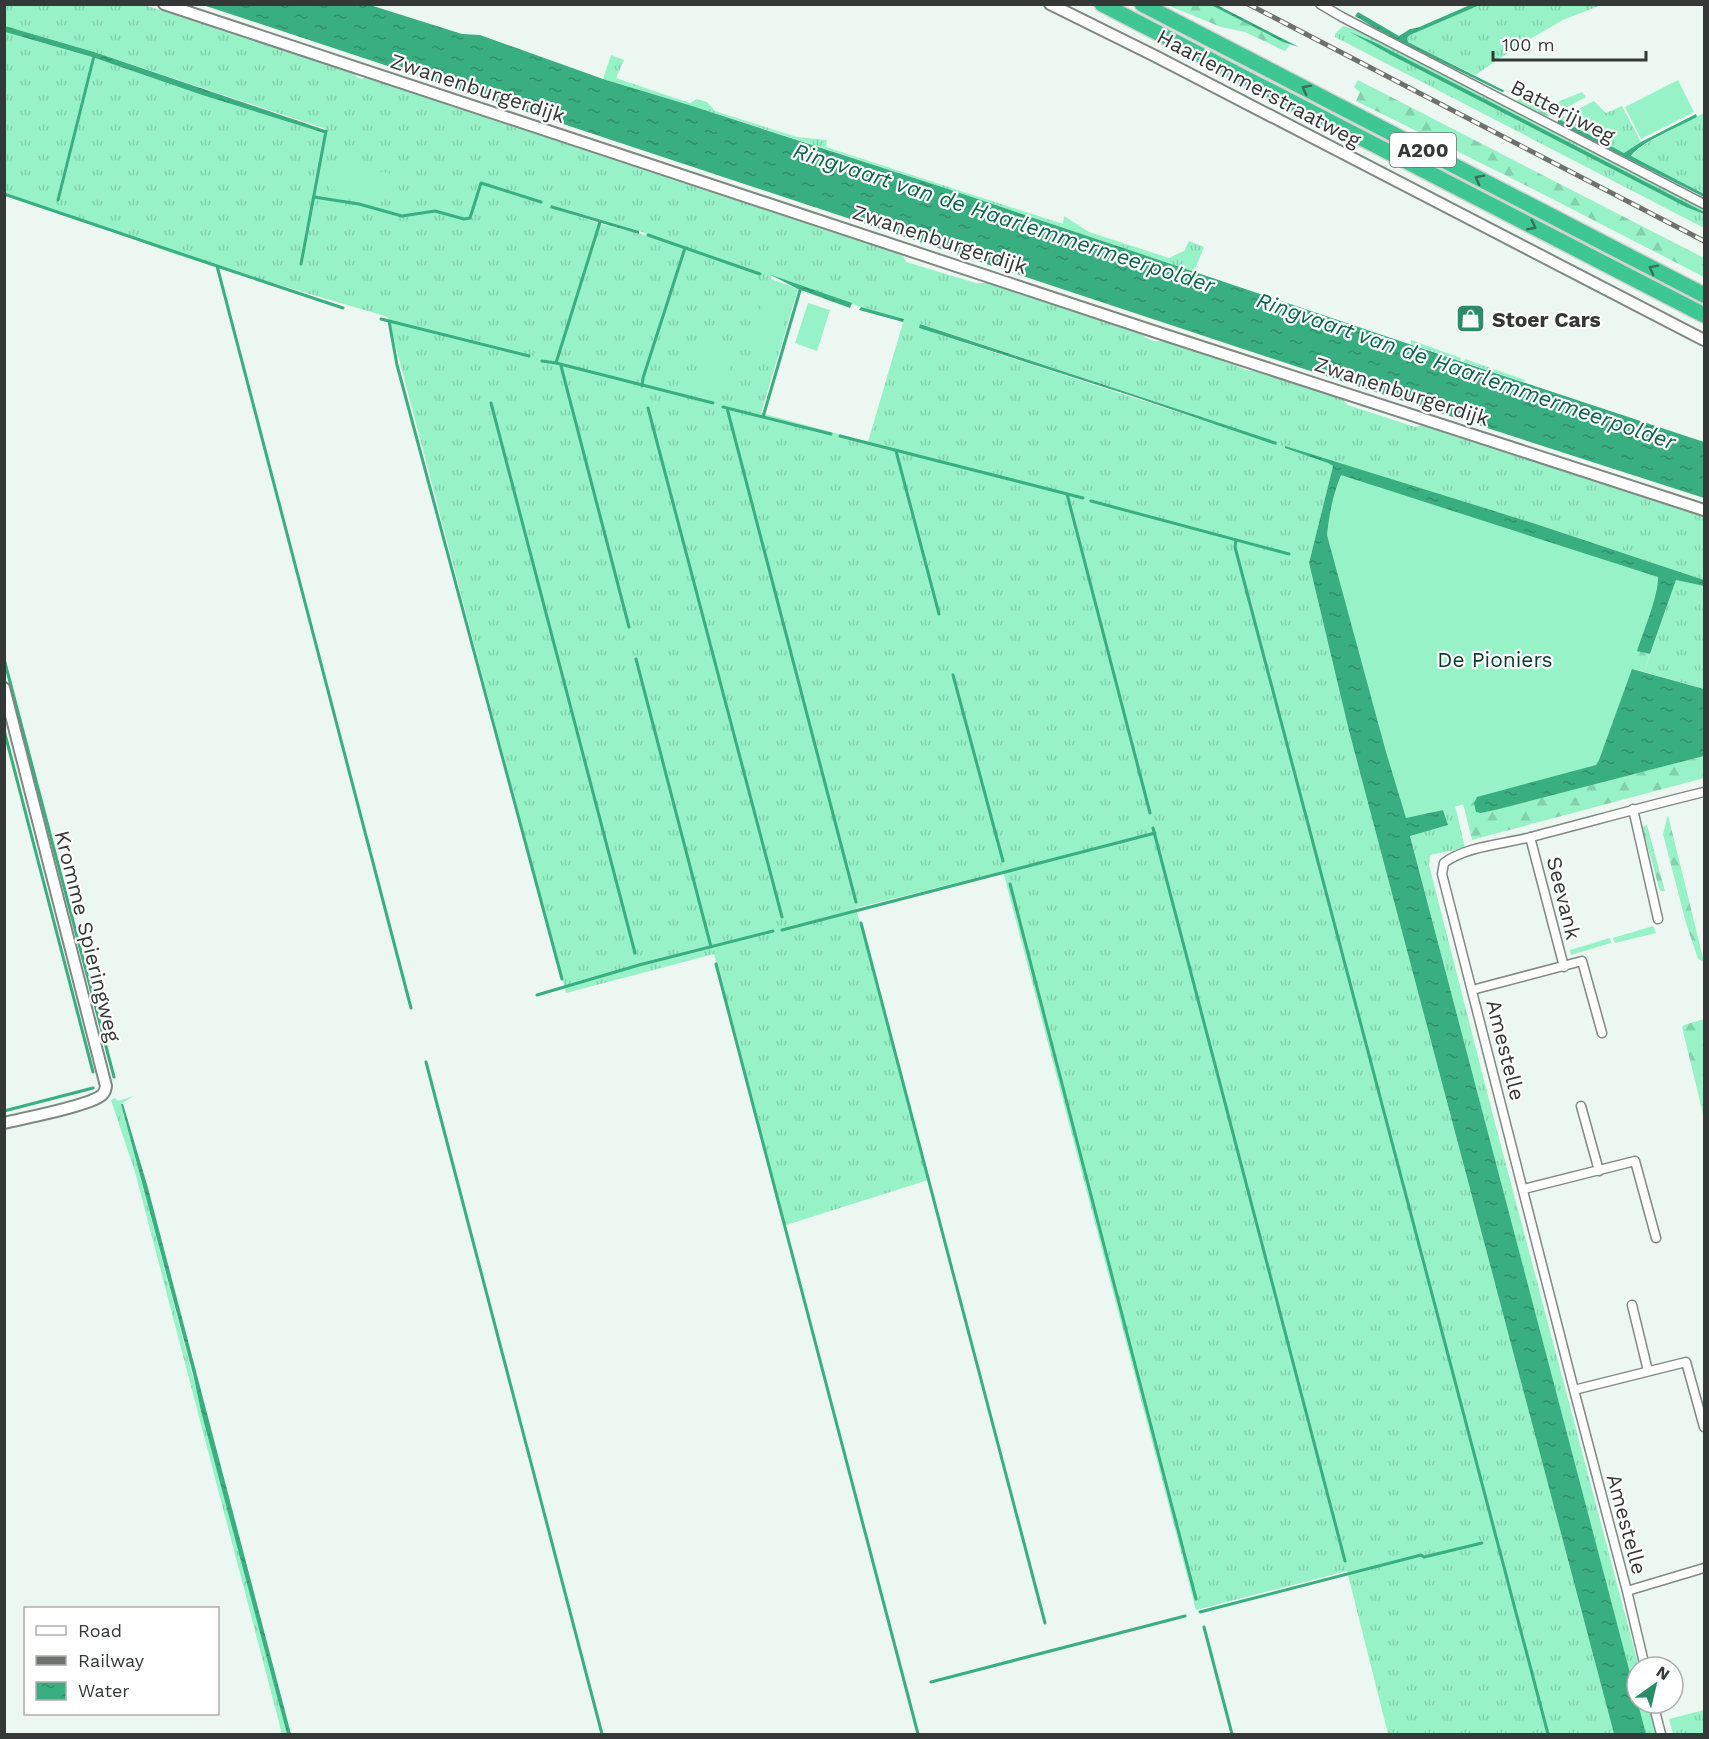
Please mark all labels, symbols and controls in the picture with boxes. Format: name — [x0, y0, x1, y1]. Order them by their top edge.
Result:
street label: Haarlemmerstraatweg — [1153, 24, 1366, 153]
scale bar — [1493, 24, 1646, 62]
text: 100 m — [1502, 34, 1555, 55]
street label: Zwanenburgerdijk — [388, 48, 569, 128]
street label: Batterijweg — [1507, 74, 1620, 148]
one-way arrow — [1301, 85, 1312, 97]
road number: A200 — [1390, 133, 1456, 167]
water label: Ringvaart van de Haarlemmermeerpolder — [790, 138, 1219, 299]
one-way arrow — [1475, 175, 1486, 186]
street label: Zwanenburgerdijk — [850, 199, 1031, 279]
one-way arrow — [1526, 219, 1537, 230]
one-way arrow — [1648, 264, 1659, 276]
water label: Ringvaart van de Haarlemmermeerpolder — [1253, 287, 1680, 455]
shop icon: Stoer Cars — [1455, 303, 1487, 335]
place label: Stoer Cars — [1492, 307, 1601, 332]
street label: Zwanenburgerdijk — [1312, 351, 1493, 431]
park label: De Pioniers — [1437, 647, 1553, 672]
street label: Kromme Spieringweg — [50, 828, 127, 1045]
street label: Seevank — [1542, 854, 1586, 942]
street label: Amestelle — [1481, 997, 1531, 1103]
street label: Amestelle — [1602, 1471, 1652, 1577]
legend — [24, 1607, 219, 1715]
text: Road — [78, 1620, 122, 1641]
text: Railway — [78, 1650, 145, 1671]
north arrow — [1625, 1655, 1685, 1715]
text: N — [1653, 1662, 1673, 1684]
text: Water — [78, 1680, 130, 1701]

